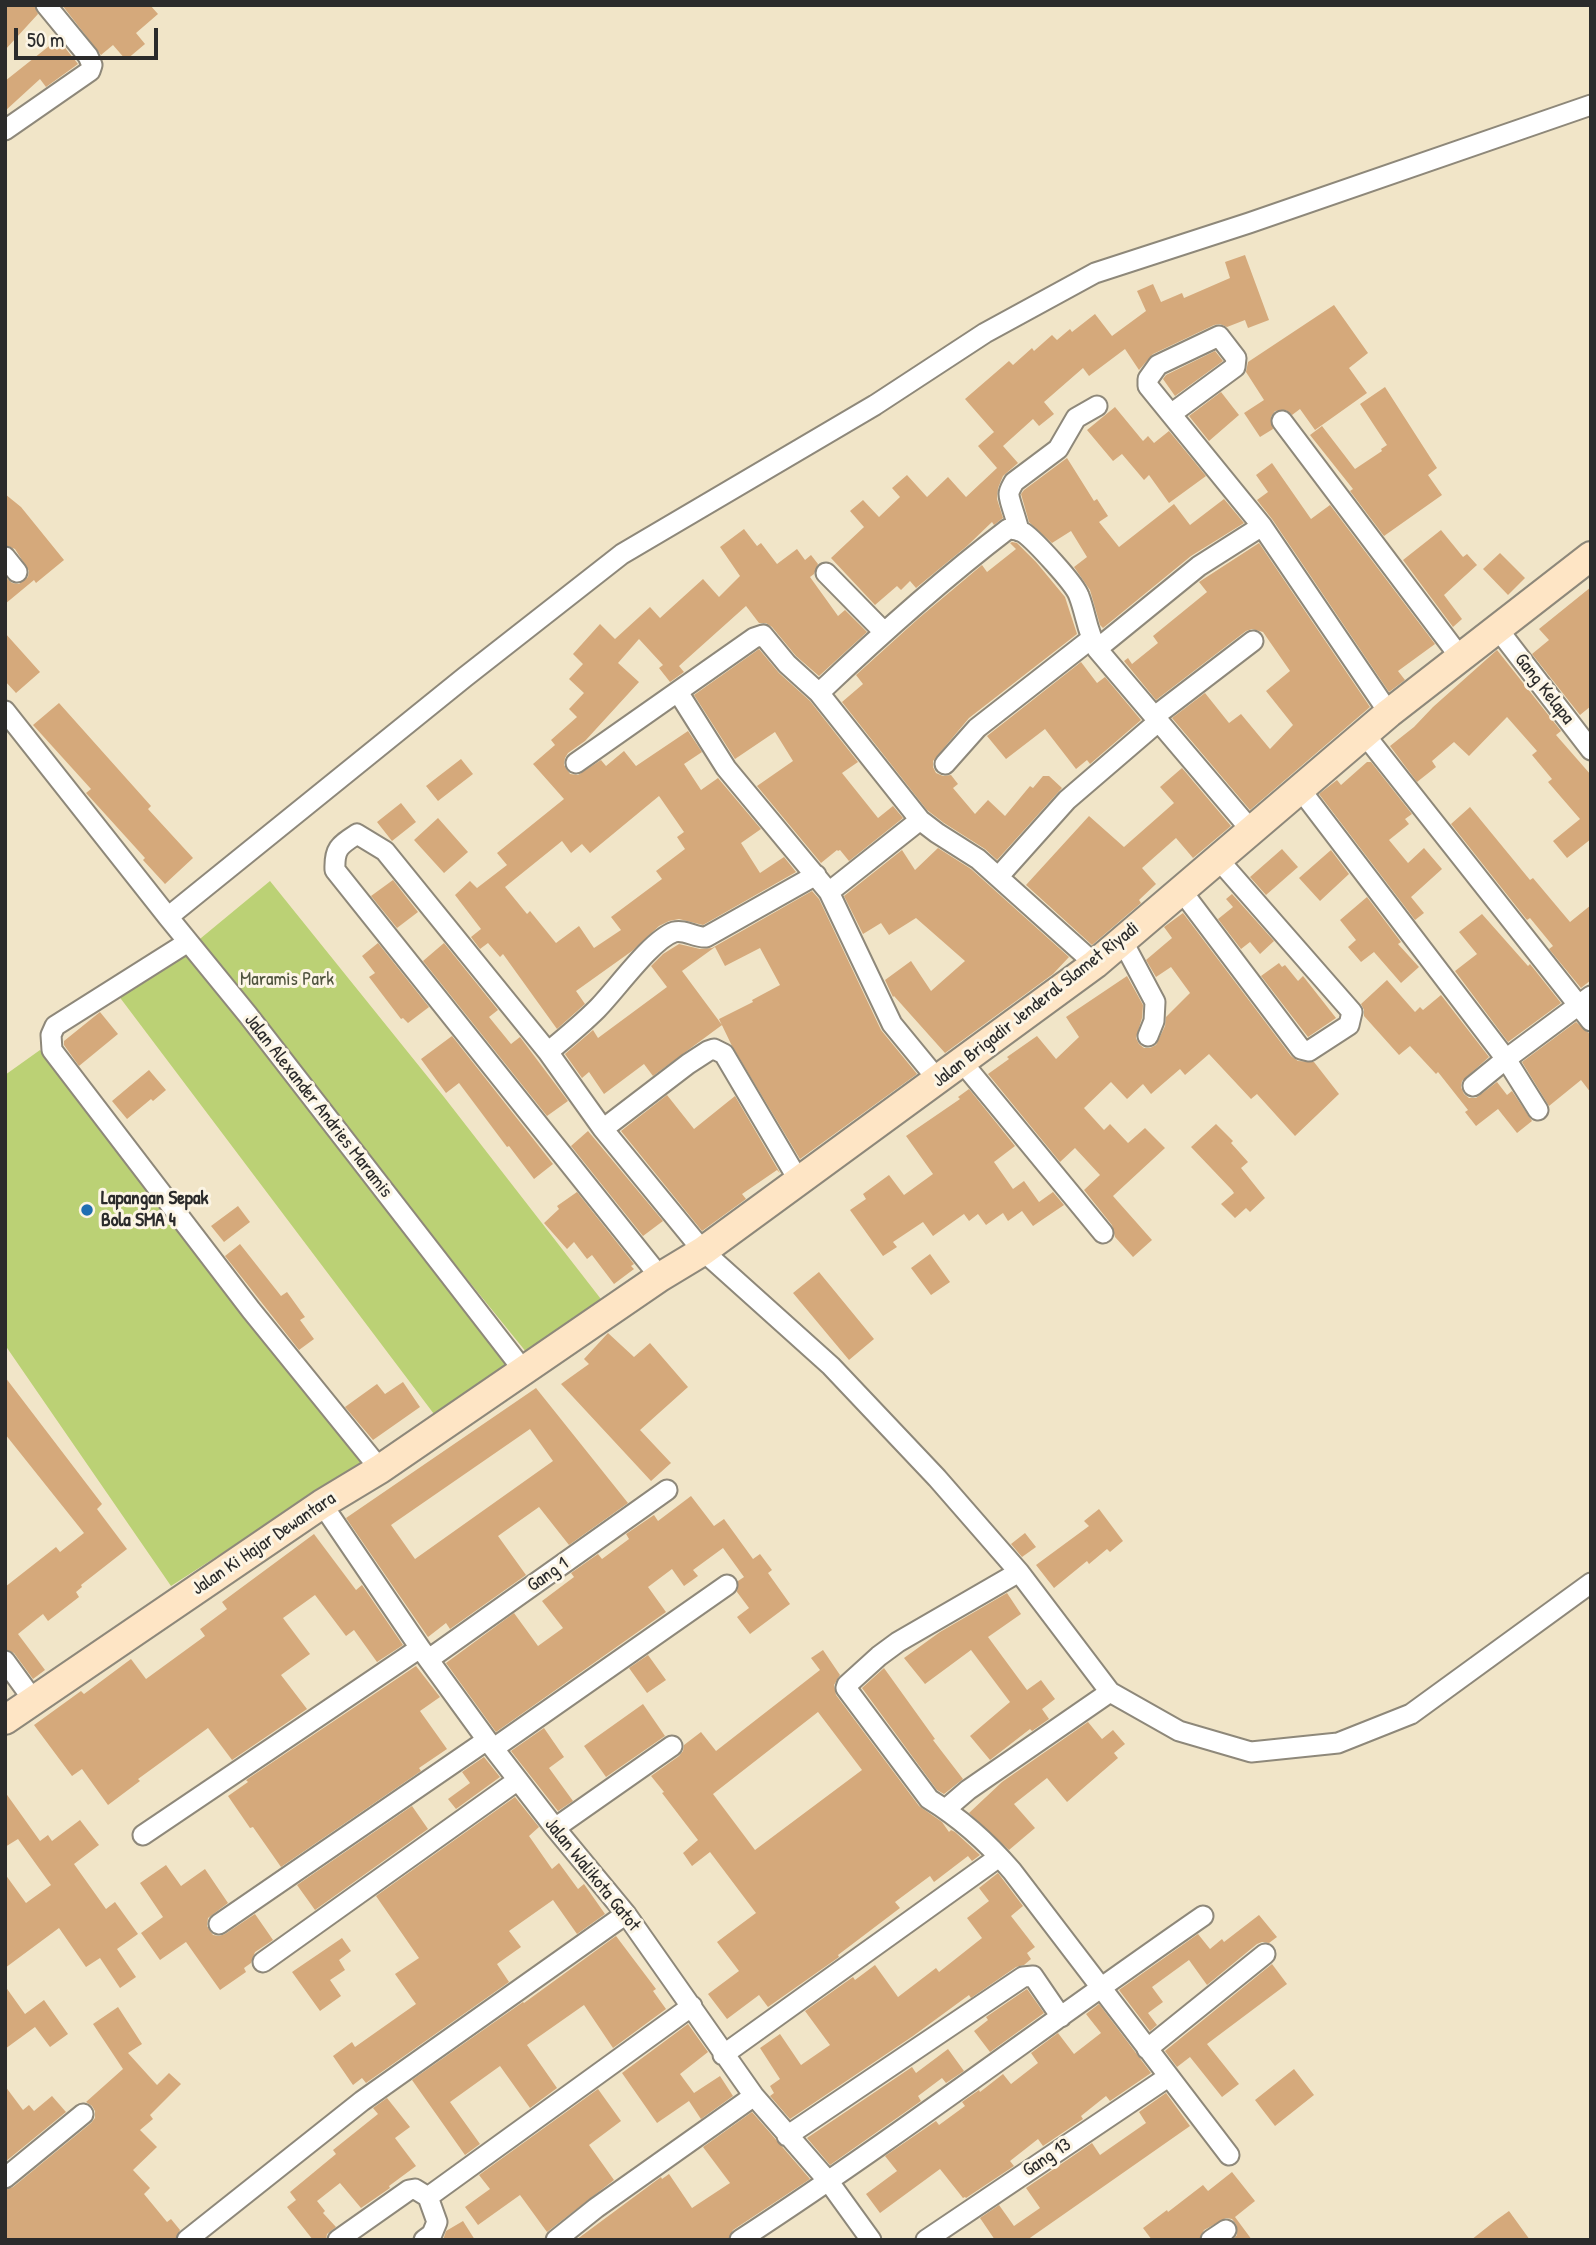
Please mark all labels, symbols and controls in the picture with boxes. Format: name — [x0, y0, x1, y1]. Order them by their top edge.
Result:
scale bar — [18, 14, 161, 58]
text: 50 m — [27, 25, 64, 54]
street label: Gang Kelapa — [1509, 649, 1579, 729]
street label: Jalan Brigadir Jenderal Slamet Riyadi — [928, 917, 1144, 1093]
park label: Maramis Park — [240, 969, 334, 991]
street label: Jalan Alexander Andries Maramis — [239, 1009, 397, 1203]
place label: Lapangan Sepak Bola SMA 4 — [101, 1188, 208, 1232]
marker: Lapangan Sepak Bola SMA 4 — [79, 1202, 95, 1218]
street label: Jalan Ki Hajar Dewantara — [188, 1487, 340, 1601]
street label: Gang 1 — [523, 1553, 573, 1597]
street label: Jalan Walikota Gatot — [539, 1814, 645, 1936]
street label: Gang 13 — [1018, 2134, 1076, 2182]

